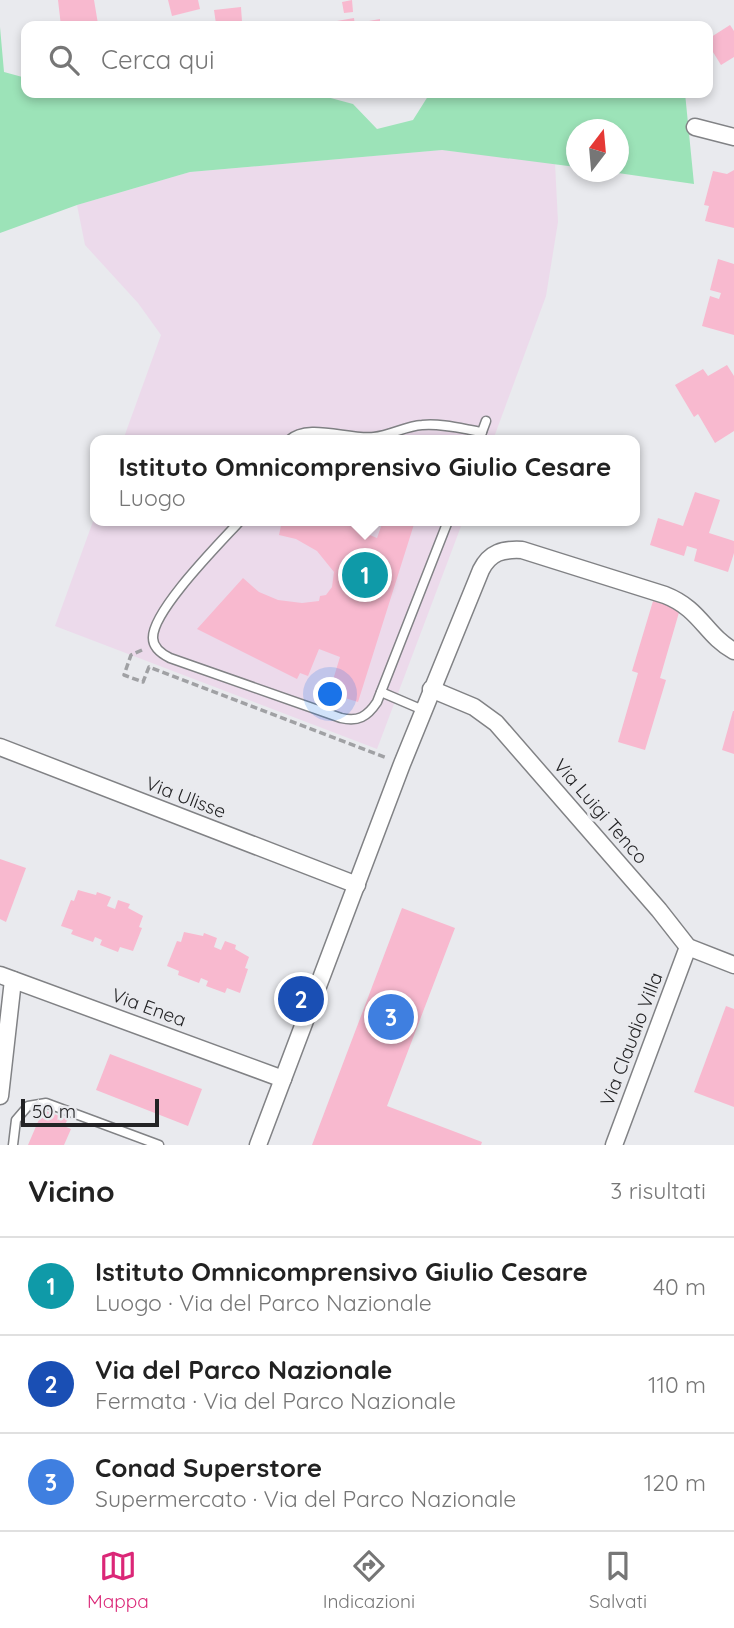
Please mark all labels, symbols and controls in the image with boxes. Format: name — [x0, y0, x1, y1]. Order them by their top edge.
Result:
search box — [21, 21, 713, 98]
icon: search — [45, 41, 83, 79]
text: Cerca qui — [101, 43, 215, 76]
north arrow — [566, 119, 629, 182]
popup — [90, 435, 640, 526]
text: Istituto Omnicomprensivo Giulio Cesare — [119, 450, 611, 483]
text: Luogo — [119, 483, 186, 512]
pin: 1 — [342, 549, 388, 601]
your location — [313, 677, 347, 711]
street label: Via Luigi Tenco — [549, 753, 653, 869]
street label: Via Ulisse — [143, 771, 229, 823]
street label: Via Claudio Villa — [594, 969, 668, 1109]
pin: 2 — [278, 973, 324, 1025]
street label: Via Enea — [108, 982, 190, 1032]
pin: 3 — [368, 991, 414, 1043]
scale bar — [21, 1096, 159, 1128]
text: 50 m — [32, 1099, 76, 1123]
text: Vicino — [28, 1172, 115, 1210]
text: 3 risultati — [610, 1176, 706, 1205]
text: Istituto Omnicomprensivo Giulio Cesare — [95, 1255, 588, 1288]
text: 1 — [47, 1272, 55, 1301]
text: 40 m — [653, 1272, 706, 1301]
text: Luogo · Via del Parco Nazionale — [95, 1288, 432, 1317]
text: Via del Parco Nazionale — [95, 1353, 392, 1386]
text: 2 — [44, 1370, 58, 1399]
text: 110 m — [648, 1370, 706, 1399]
text: Fermata · Via del Parco Nazionale — [95, 1386, 456, 1415]
text: Conad Superstore — [95, 1451, 322, 1484]
text: 3 — [45, 1468, 57, 1497]
text: 120 m — [644, 1468, 706, 1497]
text: Supermercato · Via del Parco Nazionale — [95, 1484, 516, 1513]
tab: Mappa — [87, 1547, 149, 1613]
tab: Indicazioni — [323, 1547, 415, 1613]
tab: Salvati — [589, 1547, 647, 1613]

